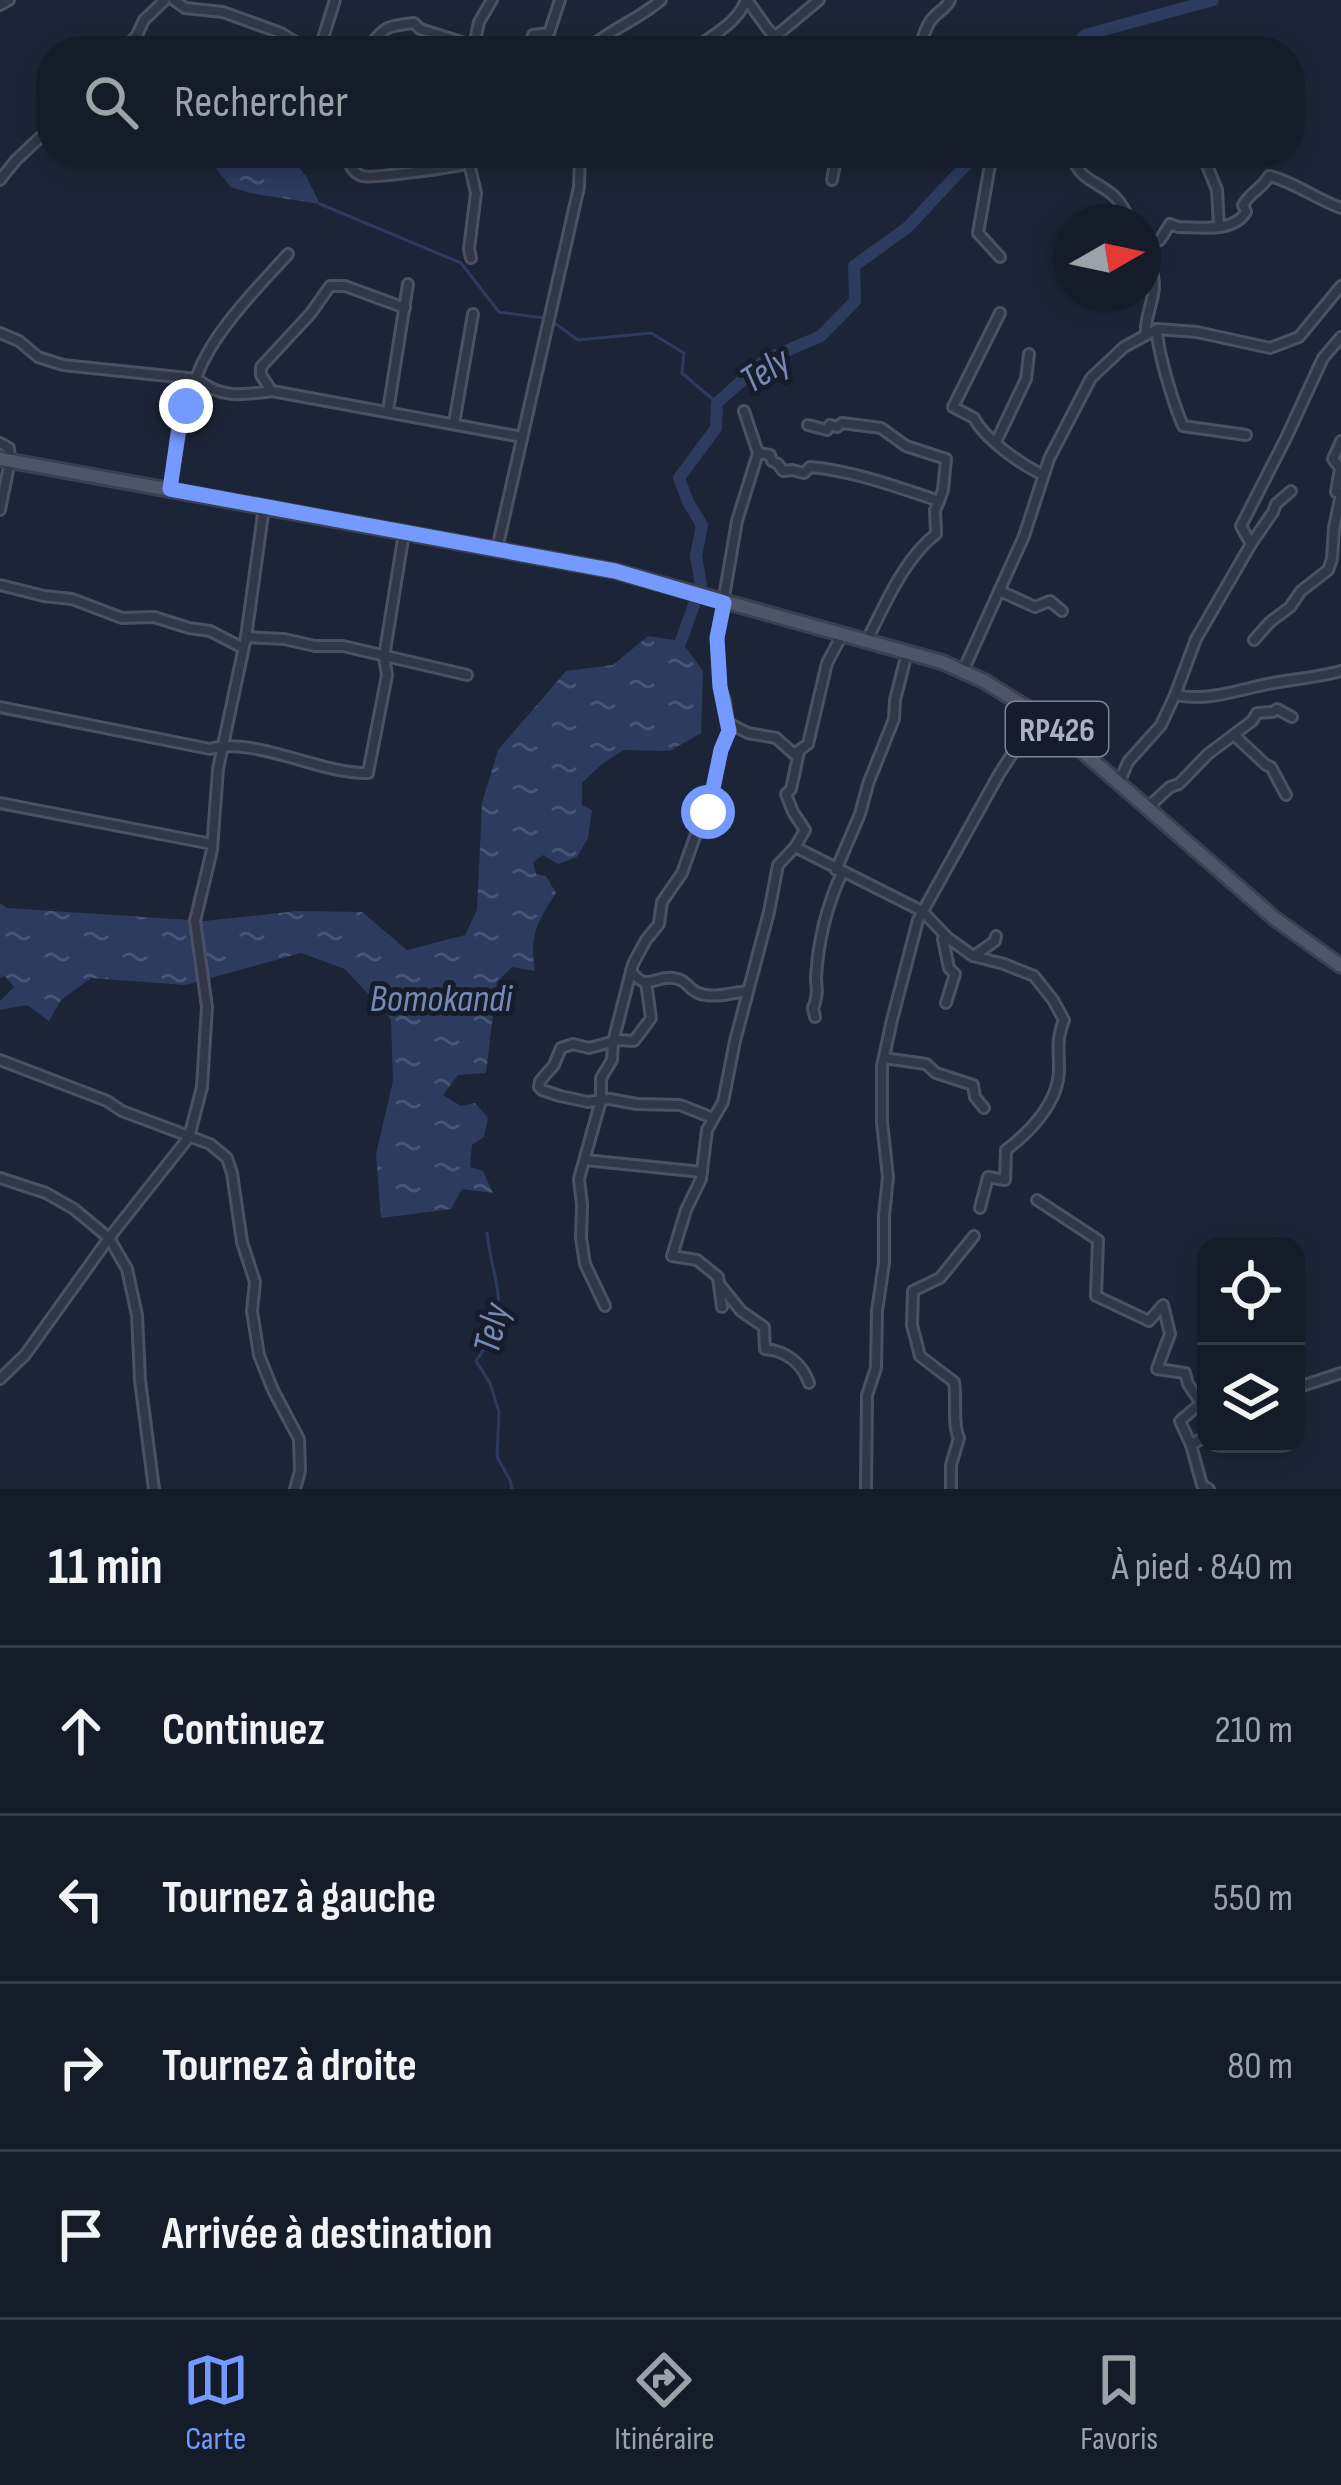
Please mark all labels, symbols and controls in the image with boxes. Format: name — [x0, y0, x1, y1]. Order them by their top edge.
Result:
search box — [36, 36, 1305, 168]
icon: search — [78, 69, 144, 135]
text: Rechercher — [174, 75, 348, 130]
north arrow — [1053, 204, 1161, 312]
water label: Tely — [732, 337, 800, 404]
route end — [159, 379, 213, 433]
road number: RP426 — [1006, 702, 1108, 756]
route start — [681, 785, 735, 839]
water label: Bomokandi — [370, 976, 514, 1023]
map controls — [1197, 1237, 1305, 1453]
button: locate — [1197, 1237, 1305, 1345]
water label: Tely — [464, 1298, 521, 1358]
button: layers — [1197, 1345, 1305, 1453]
text: 11 min — [48, 1537, 163, 1598]
text: À pied · 840 m — [1112, 1544, 1293, 1591]
icon: ahead — [48, 1698, 114, 1764]
text: Continuez — [162, 1703, 325, 1758]
text: 210 m — [1215, 1707, 1293, 1754]
icon: left — [48, 1866, 114, 1932]
text: Tournez à gauche — [162, 1871, 436, 1926]
text: 550 m — [1213, 1875, 1293, 1922]
icon: right — [48, 2034, 114, 2100]
text: Tournez à droite — [162, 2039, 417, 2094]
text: 80 m — [1227, 2043, 1293, 2090]
icon: arrive — [48, 2202, 114, 2268]
text: Arrivée à destination — [162, 2207, 492, 2262]
tab: Carte — [183, 2347, 249, 2459]
tab: Itinéraire — [614, 2347, 715, 2459]
tab: Favoris — [1080, 2347, 1158, 2459]

